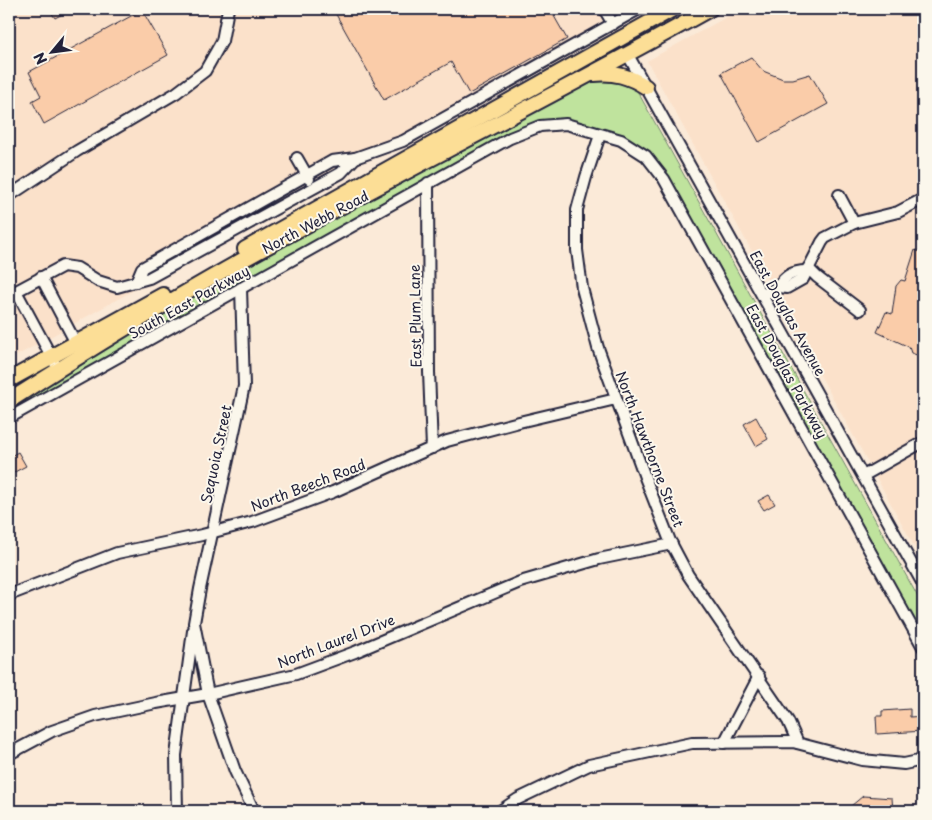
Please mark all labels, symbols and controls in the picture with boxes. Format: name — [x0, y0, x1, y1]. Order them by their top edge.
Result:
north arrow — [28, 28, 78, 78]
text: N — [28, 49, 52, 68]
street label: North Webb Road — [258, 185, 372, 259]
street label: East Douglas Avenue — [745, 246, 831, 380]
street label: South East Parkway — [125, 260, 253, 344]
street label: East Plum Lane — [404, 264, 426, 368]
street label: East Douglas Parkway — [741, 300, 833, 442]
street label: North Hawthorne Street — [611, 368, 690, 530]
street label: Sequoia Street — [195, 402, 237, 505]
street label: North Beech Road — [248, 453, 368, 517]
street label: North Laurel Drive — [274, 609, 398, 673]

